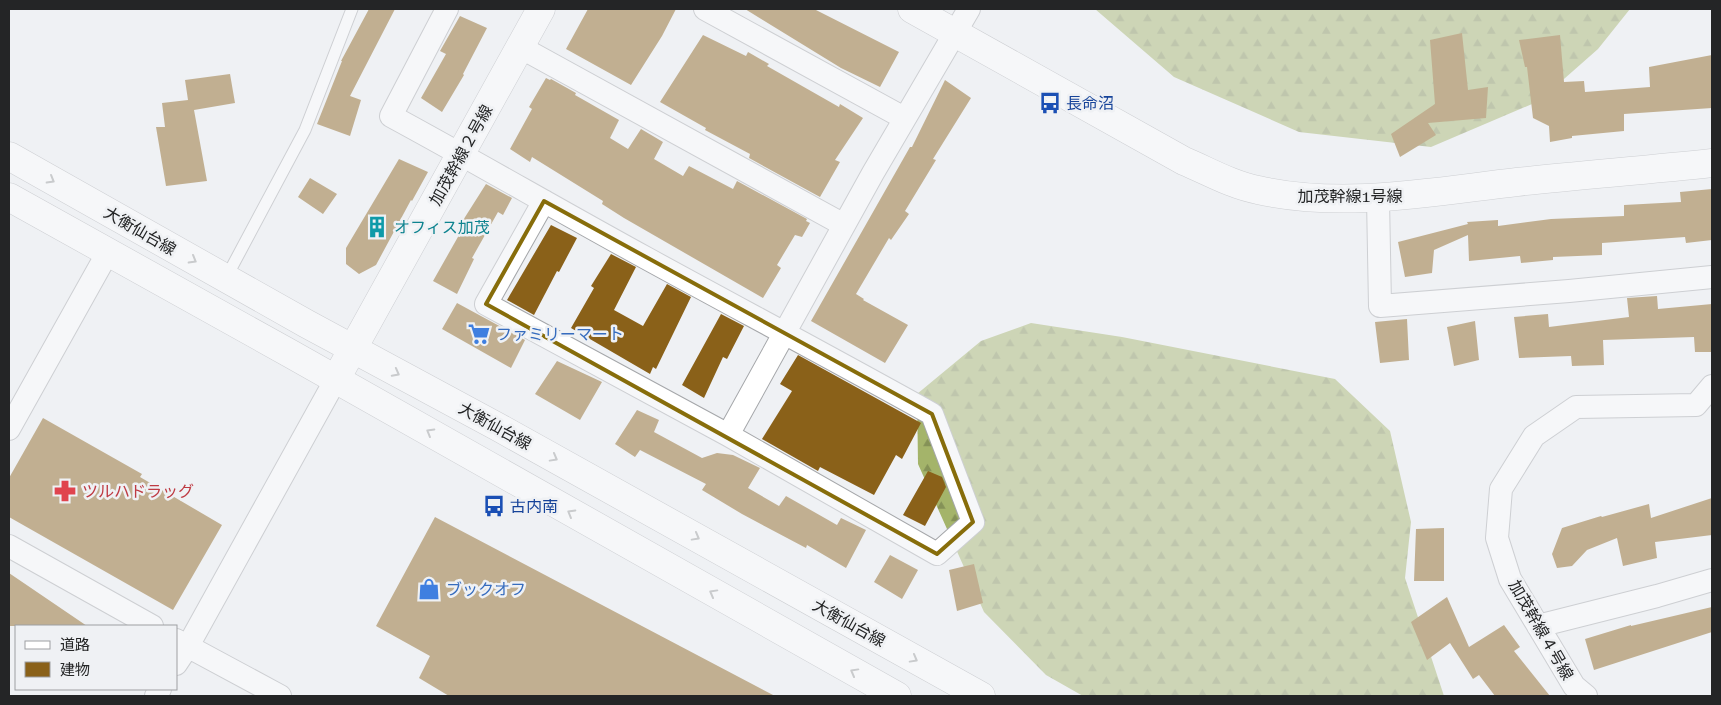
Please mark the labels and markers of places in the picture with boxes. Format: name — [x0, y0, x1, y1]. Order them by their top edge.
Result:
bus stop icon: 長命沼 — [1037, 90, 1063, 116]
place label: 長命沼 — [1066, 94, 1114, 113]
building icon: オフィス加茂 — [364, 214, 390, 240]
place label: オフィス加茂 — [394, 218, 490, 237]
supermarket icon: ファミリーマート — [466, 321, 492, 347]
place label: ファミリーマート — [496, 325, 624, 344]
pharmacy icon: ツルハドラッグ — [52, 478, 78, 504]
place label: ツルハドラッグ — [82, 482, 194, 501]
bus stop icon: 古内南 — [481, 493, 507, 519]
place label: 古内南 — [510, 497, 558, 516]
shop icon: ブックオフ — [416, 576, 442, 602]
place label: ブックオフ — [446, 580, 526, 599]

